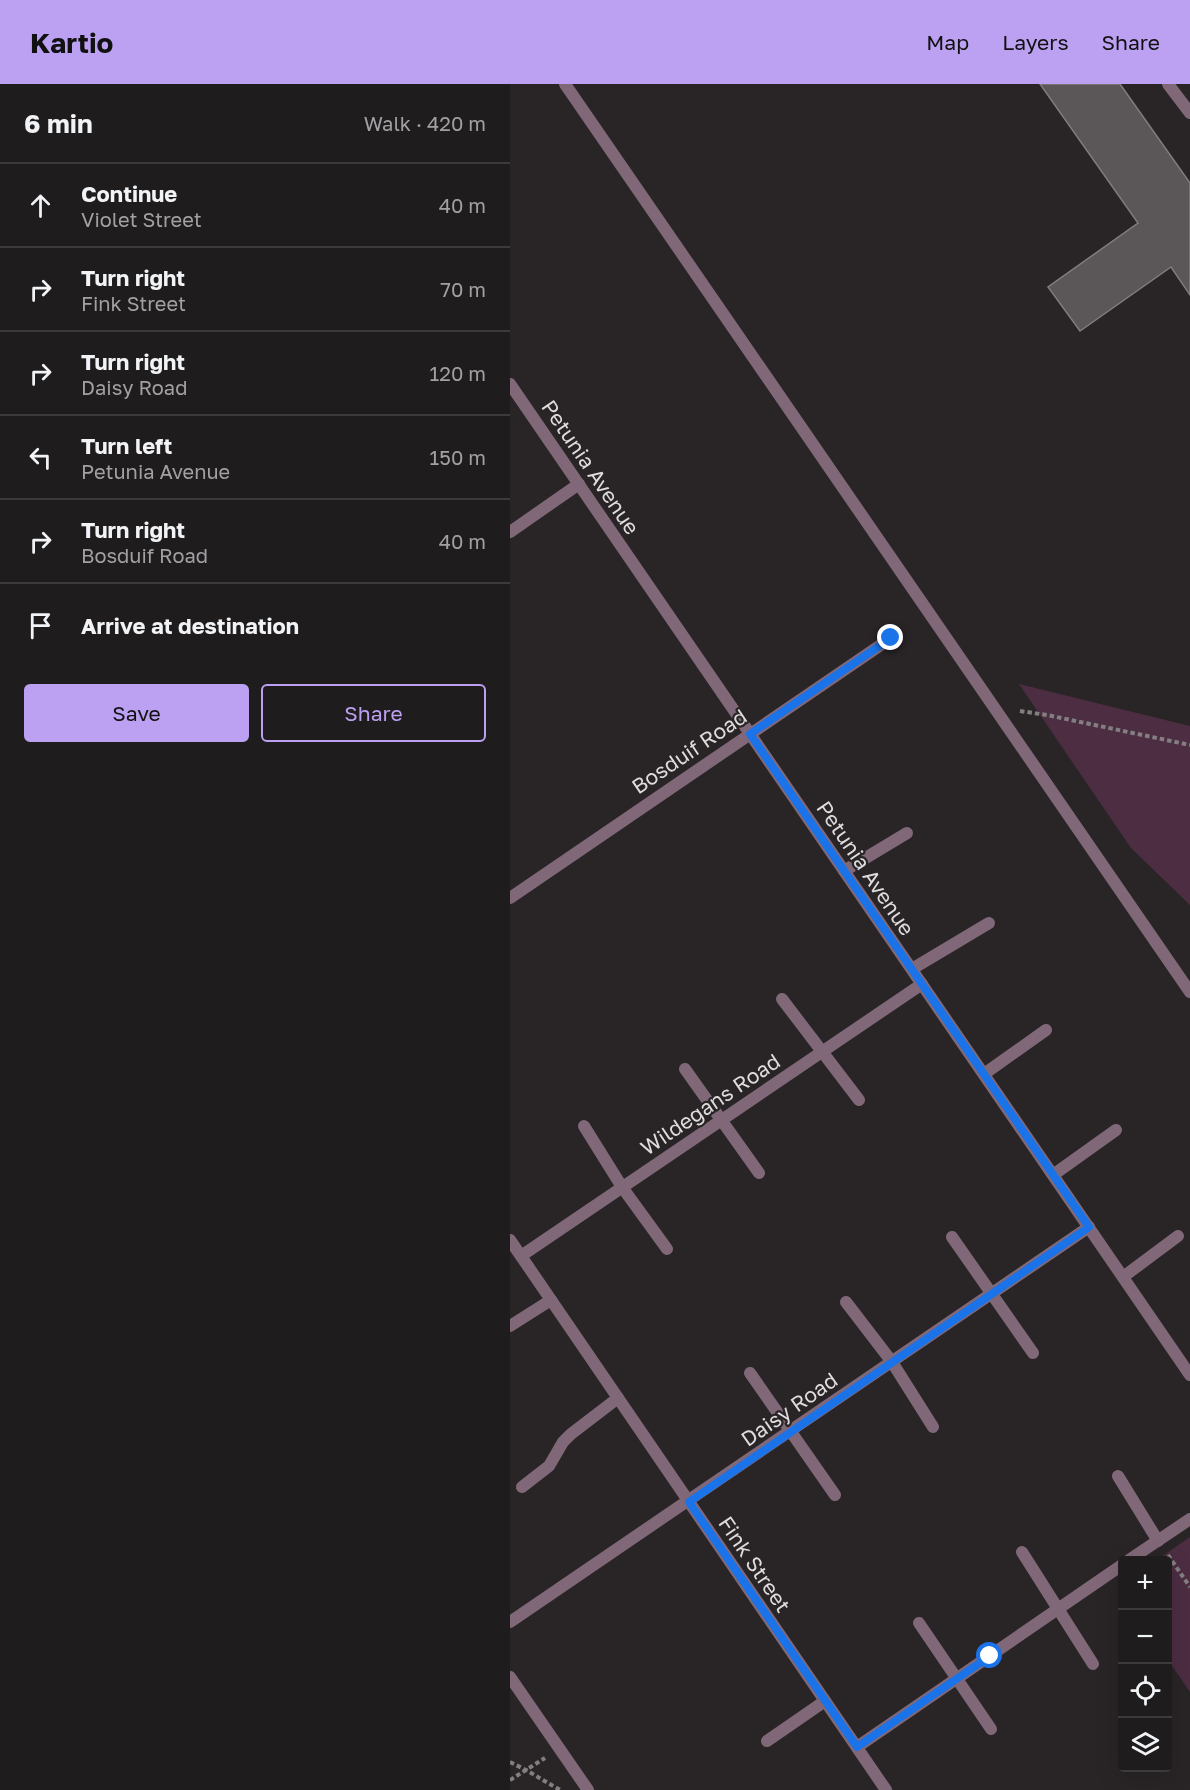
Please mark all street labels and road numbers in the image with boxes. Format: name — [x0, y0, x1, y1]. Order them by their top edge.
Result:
street label: Petunia Avenue — [536, 395, 646, 539]
street label: Bosduif Road — [626, 703, 752, 799]
street label: Petunia Avenue — [811, 796, 921, 940]
street label: Wildegans Road — [635, 1048, 785, 1160]
street label: Daisy Road — [736, 1366, 842, 1452]
street label: Fink Street — [713, 1511, 797, 1617]

